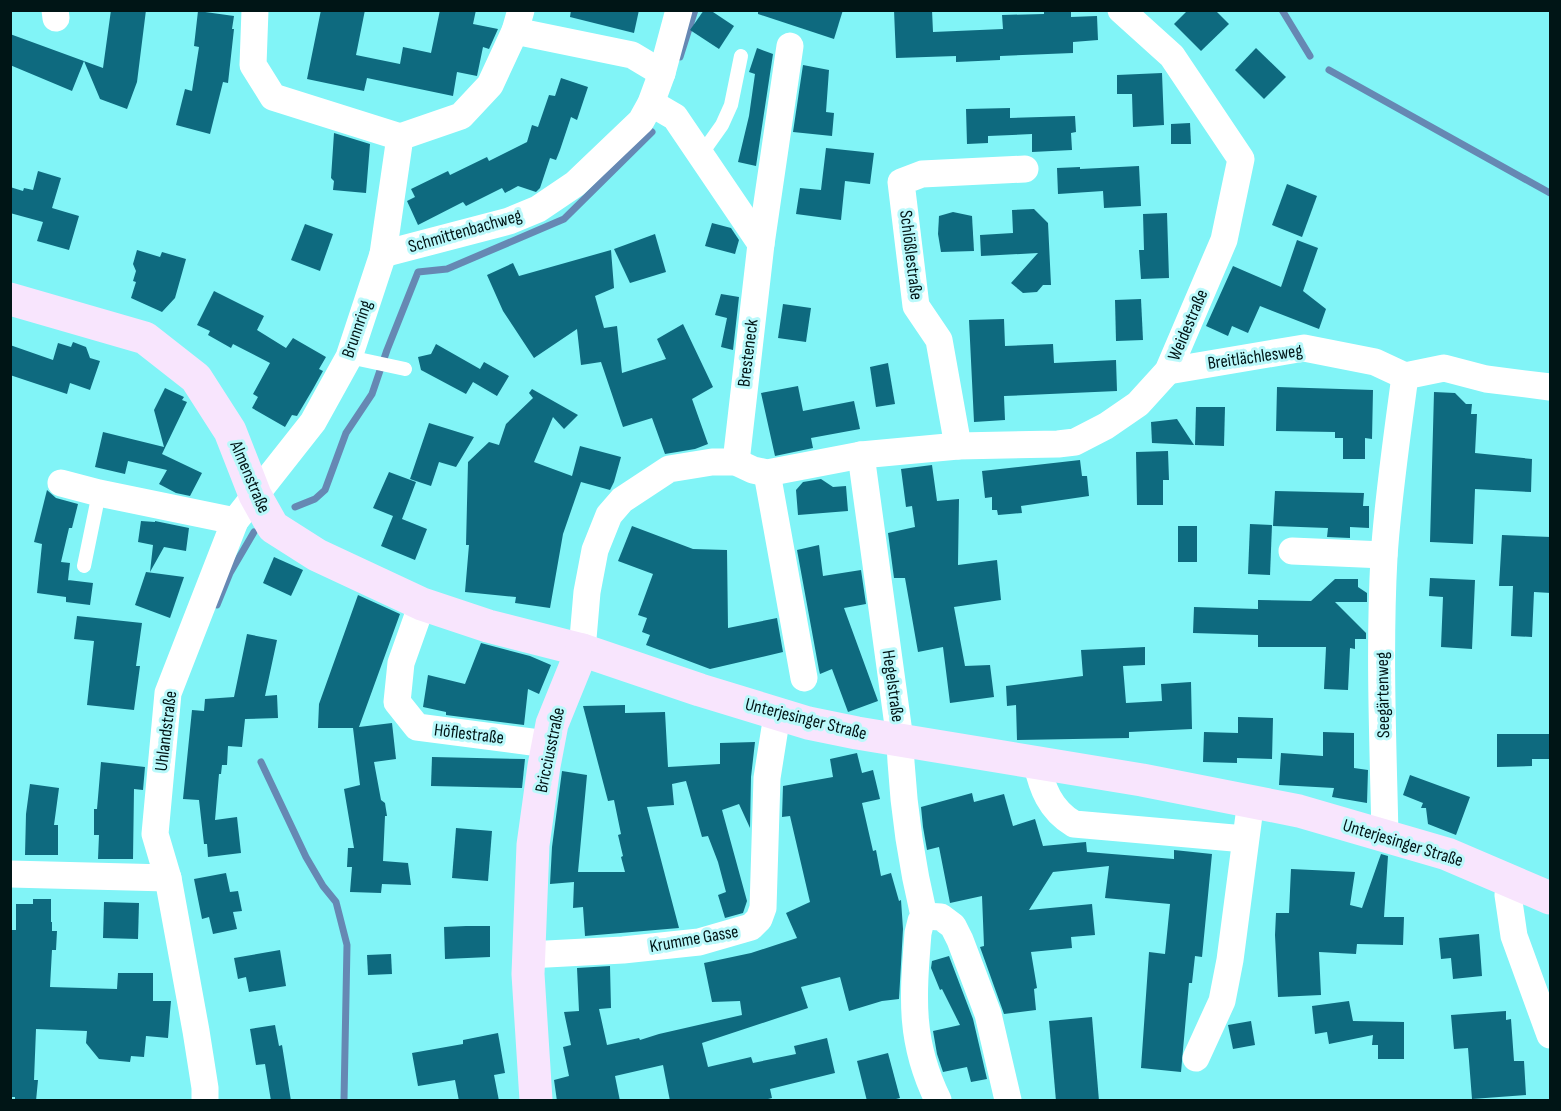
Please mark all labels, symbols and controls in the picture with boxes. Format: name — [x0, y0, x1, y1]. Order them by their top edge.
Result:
street label: Schmittenbachweg — [406, 205, 524, 257]
street label: Schlößlestraße — [895, 209, 927, 301]
street label: Weidestraße — [1164, 286, 1212, 364]
street label: Brunnring — [337, 297, 377, 361]
street label: Bresteneck — [733, 318, 763, 388]
street label: Breitlächlesweg — [1206, 340, 1304, 374]
street label: Almenstraße — [225, 437, 275, 516]
street label: Hegelstraße — [878, 649, 908, 723]
street label: Seegärtenweg — [1372, 652, 1394, 738]
street label: Uhlandstraße — [151, 690, 181, 772]
street label: Unterjesinger Straße — [743, 694, 869, 744]
street label: Bricciusstraße — [531, 705, 569, 795]
street label: Höflestraße — [433, 719, 505, 749]
street label: Unterjesinger Straße — [1340, 815, 1466, 871]
street label: Krumme Gasse — [648, 921, 740, 957]

